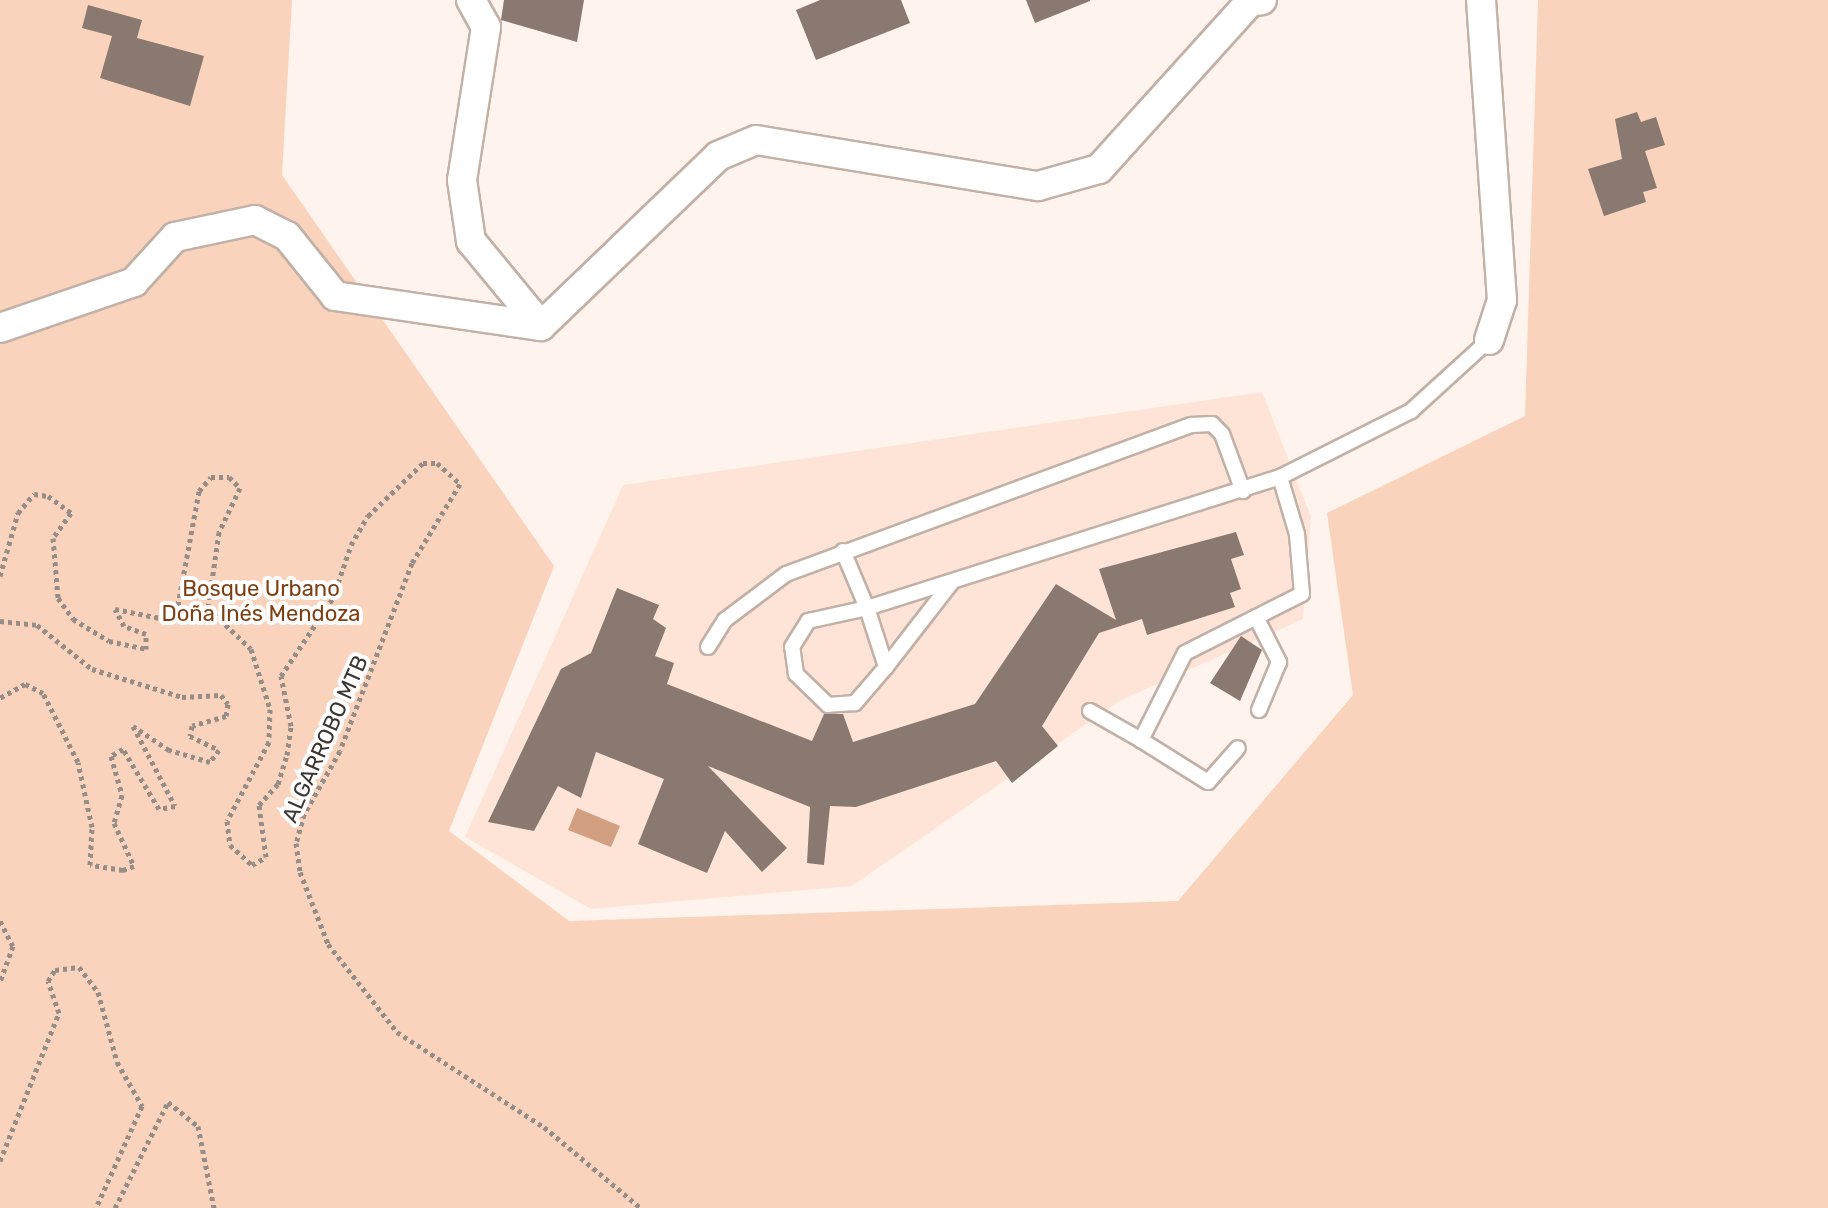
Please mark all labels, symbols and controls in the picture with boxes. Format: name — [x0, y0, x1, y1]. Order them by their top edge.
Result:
park label: Bosque Urbano Doña Inés Mendoza — [162, 575, 360, 626]
street label: ALGARROBO MTB — [276, 651, 374, 827]

